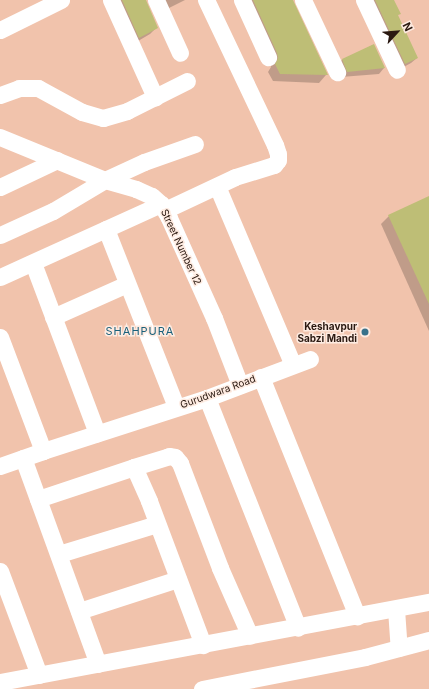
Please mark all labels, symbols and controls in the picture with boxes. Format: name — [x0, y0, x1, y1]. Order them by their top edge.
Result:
north arrow — [377, 12, 417, 52]
text: N — [400, 20, 416, 34]
street label: Street Number 12 — [158, 207, 204, 287]
place label: Keshavpur Sabzi Mandi — [297, 320, 357, 344]
district label: SHAHPURA — [106, 324, 174, 338]
marker: Keshavpur Sabzi Mandi — [360, 327, 370, 337]
street label: Gurudwara Road — [179, 373, 257, 411]

